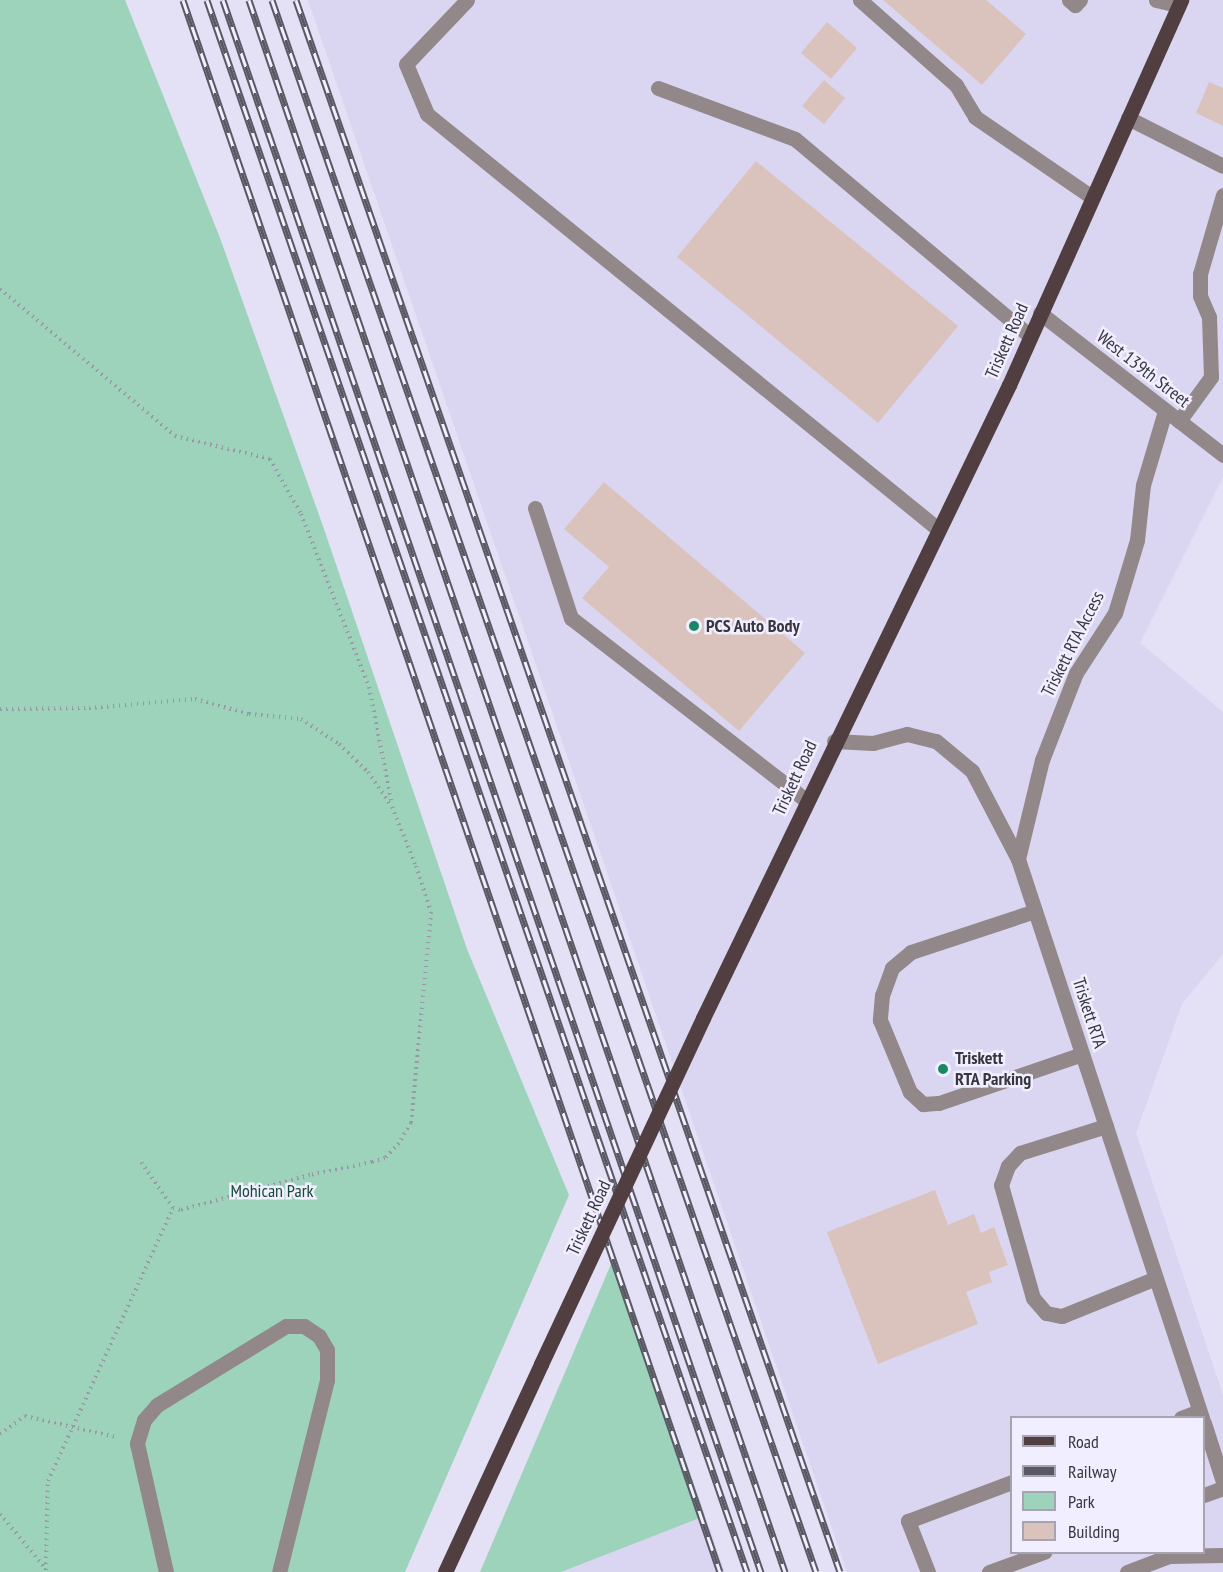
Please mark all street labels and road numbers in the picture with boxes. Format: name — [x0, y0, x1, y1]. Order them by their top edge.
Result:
street label: Triskett Road — [981, 300, 1033, 382]
street label: West 139th Street — [1092, 326, 1194, 412]
street label: Triskett RTA Access — [1037, 587, 1109, 701]
street label: Triskett Road — [768, 737, 822, 819]
street label: Triskett RTA — [1067, 975, 1111, 1051]
street label: Triskett Road — [562, 1177, 616, 1259]

